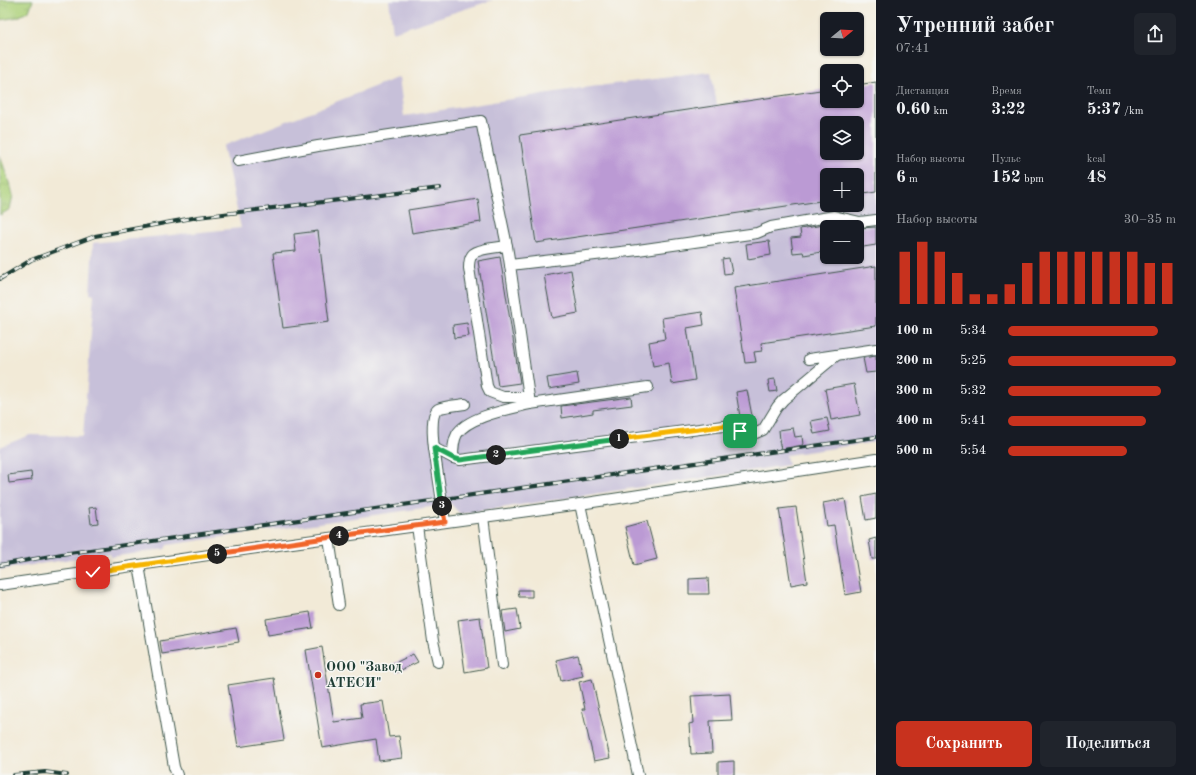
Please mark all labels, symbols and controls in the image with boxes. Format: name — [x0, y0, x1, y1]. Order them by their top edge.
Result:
north arrow — [820, 12, 864, 56]
map controls — [820, 12, 864, 264]
button: share — [1134, 13, 1176, 55]
text: Утренний забег — [896, 15, 1054, 37]
text: 07:41 — [896, 42, 930, 55]
button: locate — [820, 64, 864, 108]
text: Дистанция — [896, 86, 949, 97]
text: Время — [991, 86, 1022, 97]
text: Темп — [1087, 86, 1111, 97]
text: 0.60 — [896, 101, 930, 118]
text: 3:22 — [991, 101, 1026, 118]
text: 5:37 — [1087, 101, 1121, 118]
text: km — [930, 106, 948, 117]
text: /km — [1121, 106, 1143, 117]
button: layers — [820, 116, 864, 160]
text: Набор высоты — [896, 154, 965, 165]
text: Пульс — [991, 154, 1021, 165]
text: kcal — [1087, 154, 1106, 165]
button: + — [820, 168, 864, 212]
text: 6 — [896, 169, 906, 186]
text: 152 — [991, 169, 1021, 186]
text: 48 — [1087, 169, 1106, 186]
text: m — [906, 174, 918, 185]
text: bpm — [1021, 174, 1044, 185]
text: Набор высоты — [896, 213, 978, 226]
text: 30–35 m — [1124, 213, 1176, 226]
button: − — [820, 220, 864, 264]
text: 100 m — [896, 324, 933, 337]
text: 5:34 — [960, 324, 986, 337]
text: 200 m — [896, 354, 933, 367]
text: 5:25 — [960, 354, 986, 367]
text: 300 m — [896, 384, 933, 397]
text: 5:32 — [960, 384, 986, 397]
pin — [723, 414, 757, 448]
text: 400 m — [896, 414, 933, 427]
text: 5:41 — [960, 414, 986, 427]
icon: arrive — [729, 420, 751, 442]
pin: 1 — [609, 429, 629, 449]
text: 1 — [616, 433, 622, 444]
text: 500 m — [896, 444, 933, 457]
text: 5:54 — [960, 444, 986, 457]
pin: 2 — [486, 445, 506, 465]
text: 2 — [493, 449, 499, 460]
pin: 3 — [432, 496, 452, 516]
text: 3 — [439, 500, 445, 511]
pin: 4 — [329, 526, 349, 546]
text: 4 — [336, 530, 342, 541]
pin: 5 — [207, 544, 227, 564]
text: 5 — [214, 548, 220, 559]
pin — [76, 555, 110, 589]
icon: check — [82, 561, 104, 583]
place label: ООО "Завод АТЕСИ" — [326, 660, 402, 690]
marker: ООО "Завод АТЕСИ" — [313, 670, 323, 680]
button: Сохранить — [896, 721, 1032, 767]
button: Поделиться — [1040, 721, 1176, 767]

